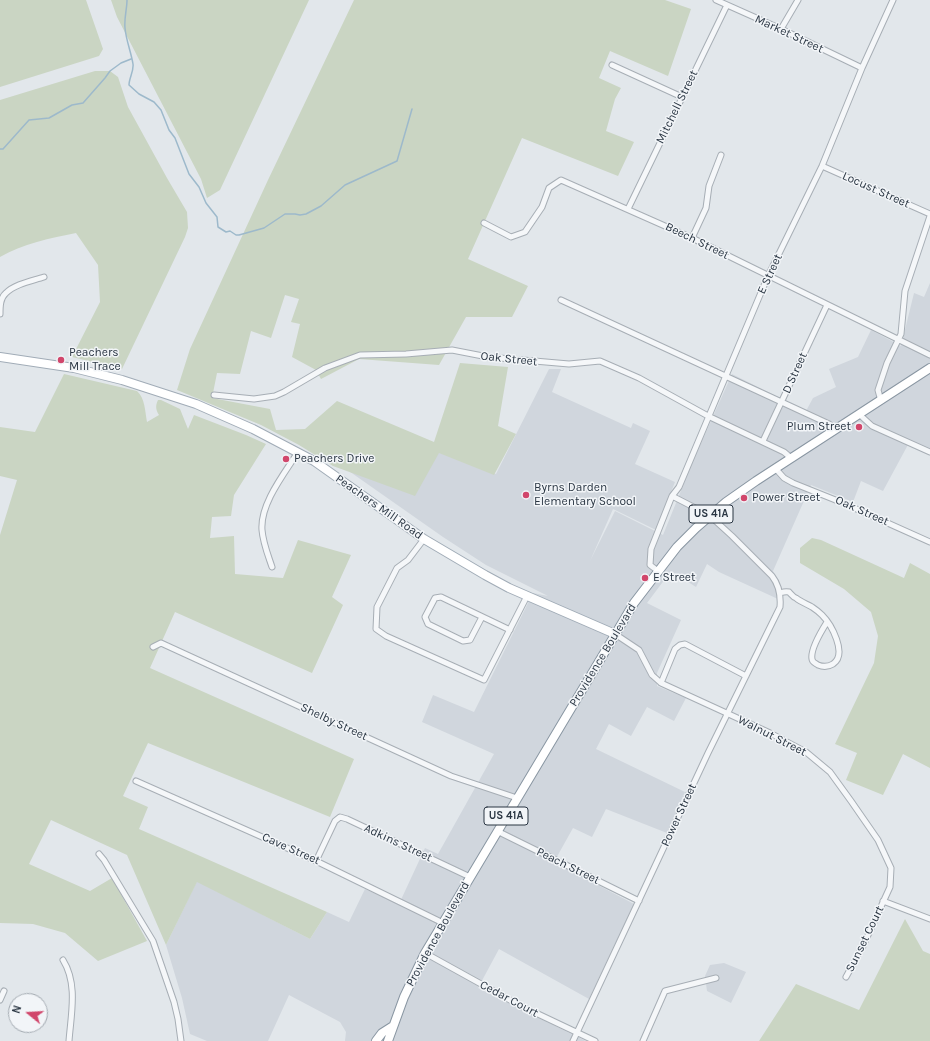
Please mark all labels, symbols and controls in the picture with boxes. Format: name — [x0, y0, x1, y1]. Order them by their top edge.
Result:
street label: Market Street — [752, 12, 826, 56]
street label: Mitchell Street — [653, 68, 701, 146]
street label: Locust Street — [840, 169, 912, 211]
street label: Beech Street — [663, 219, 731, 263]
street label: E Street — [754, 252, 786, 296]
place label: Peachers Mill Trace — [69, 346, 121, 374]
street label: Oak Street — [480, 349, 538, 369]
street label: D Street — [780, 350, 810, 396]
marker: Peachers Mill Trace — [56, 355, 66, 365]
place label: Plum Street — [787, 420, 851, 434]
marker: Plum Street — [854, 422, 864, 432]
place label: Peachers Drive — [294, 452, 375, 466]
marker: Peachers Drive — [281, 454, 291, 464]
street label: Peachers Mill Road — [333, 471, 425, 543]
place label: Byrns Darden Elementary School — [534, 481, 636, 509]
marker: Byrns Darden Elementary School — [521, 490, 531, 500]
place label: Power Street — [752, 491, 820, 505]
marker: Power Street — [739, 493, 749, 503]
street label: Oak Street — [833, 493, 891, 529]
road number: US 41A — [689, 505, 733, 523]
place label: E Street — [653, 571, 696, 585]
marker: E Street — [640, 573, 650, 583]
street label: Providence Boulevard — [567, 601, 639, 709]
street label: Shelby Street — [298, 700, 370, 744]
street label: Walnut Street — [735, 713, 809, 759]
street label: Power Street — [658, 781, 700, 849]
road number: US 41A — [484, 807, 528, 825]
street label: Adkins Street — [362, 821, 434, 865]
street label: Cave Street — [260, 830, 322, 868]
street label: Peach Street — [534, 844, 602, 888]
street label: Providence Boulevard — [403, 879, 473, 989]
street label: Sunset Court — [843, 904, 887, 974]
street label: Cedar Court — [477, 978, 541, 1020]
north arrow — [8, 993, 48, 1033]
text: N — [10, 1004, 24, 1015]

